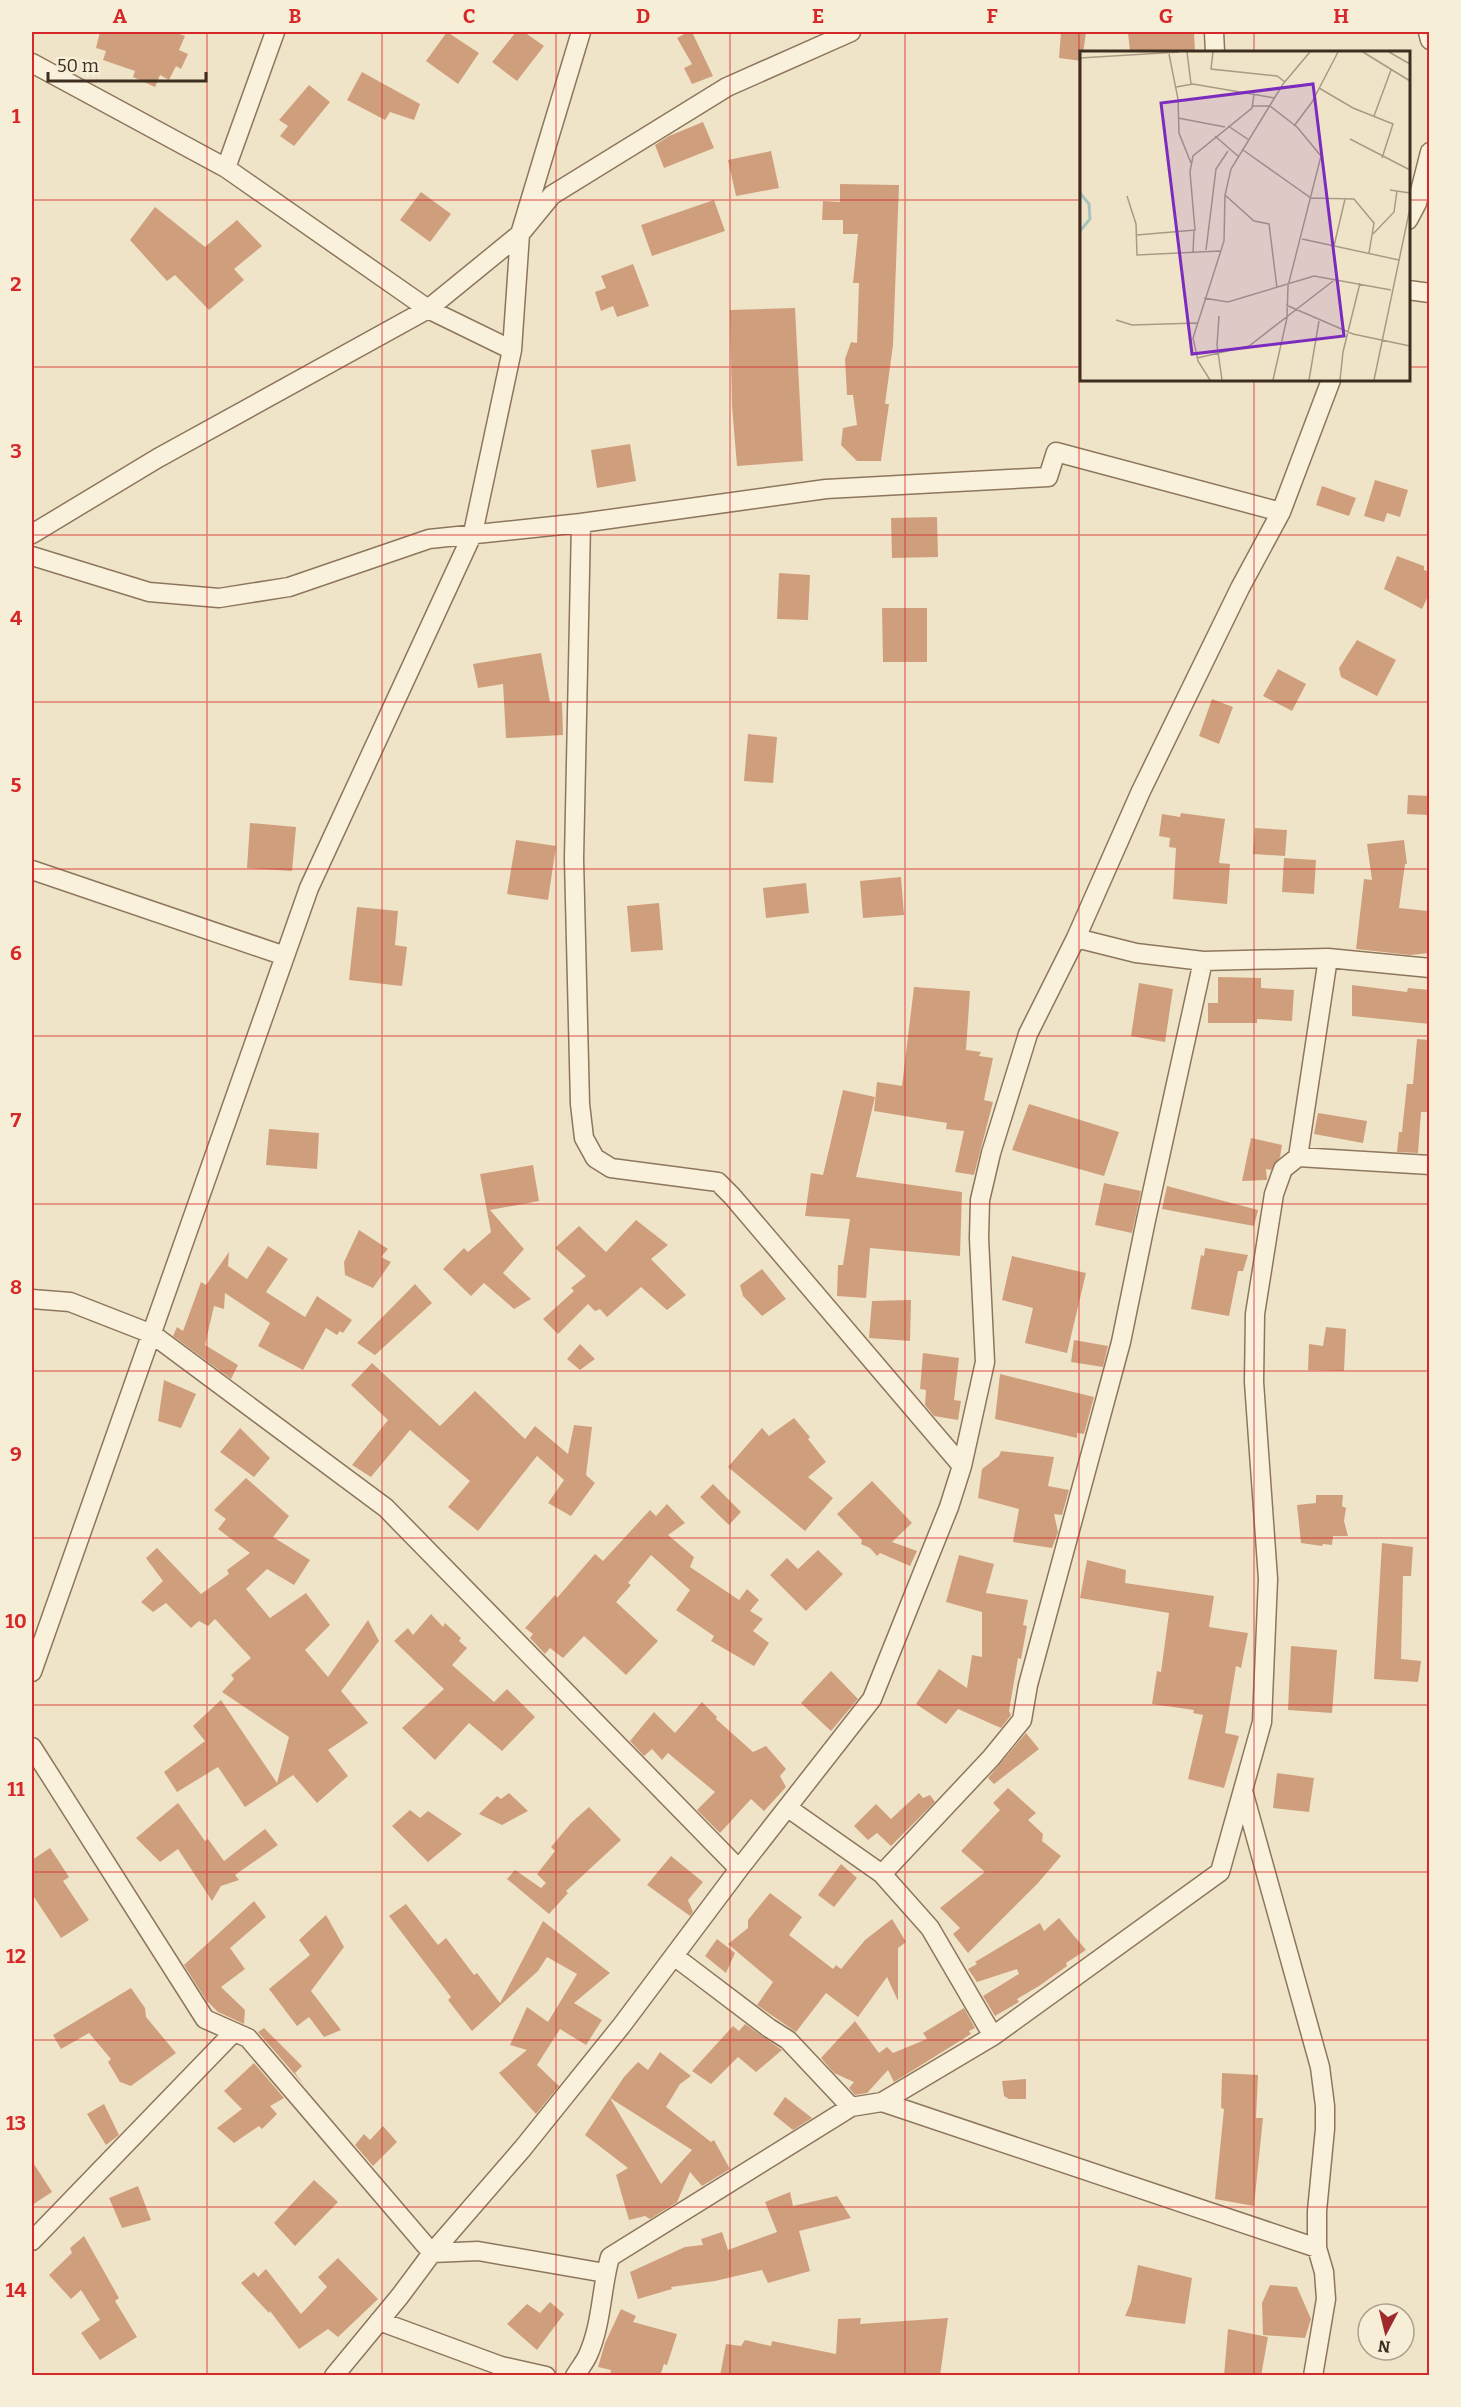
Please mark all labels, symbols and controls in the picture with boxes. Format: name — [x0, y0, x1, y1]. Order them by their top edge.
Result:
text: A — [113, 4, 128, 28]
text: B — [289, 4, 302, 28]
text: C — [463, 4, 475, 28]
text: D — [636, 4, 650, 28]
text: E — [812, 4, 824, 28]
text: F — [986, 4, 998, 28]
text: G — [1159, 4, 1173, 28]
text: H — [1333, 4, 1349, 28]
scale bar — [48, 45, 206, 83]
inset map — [1080, 51, 1410, 381]
text: 50 m — [57, 55, 99, 77]
text: 1 — [12, 104, 21, 128]
text: 2 — [10, 272, 22, 296]
text: 3 — [10, 439, 22, 463]
text: 4 — [10, 606, 22, 630]
text: 5 — [11, 773, 22, 797]
text: 6 — [10, 941, 22, 965]
text: 7 — [11, 1108, 22, 1132]
text: 8 — [10, 1275, 22, 1299]
text: 9 — [10, 1442, 22, 1466]
text: 10 — [5, 1609, 27, 1633]
text: 11 — [7, 1777, 25, 1801]
text: 12 — [6, 1944, 26, 1968]
text: 13 — [6, 2111, 26, 2135]
text: 14 — [6, 2278, 26, 2302]
north arrow — [1356, 2302, 1416, 2362]
text: N — [1377, 2336, 1392, 2357]

